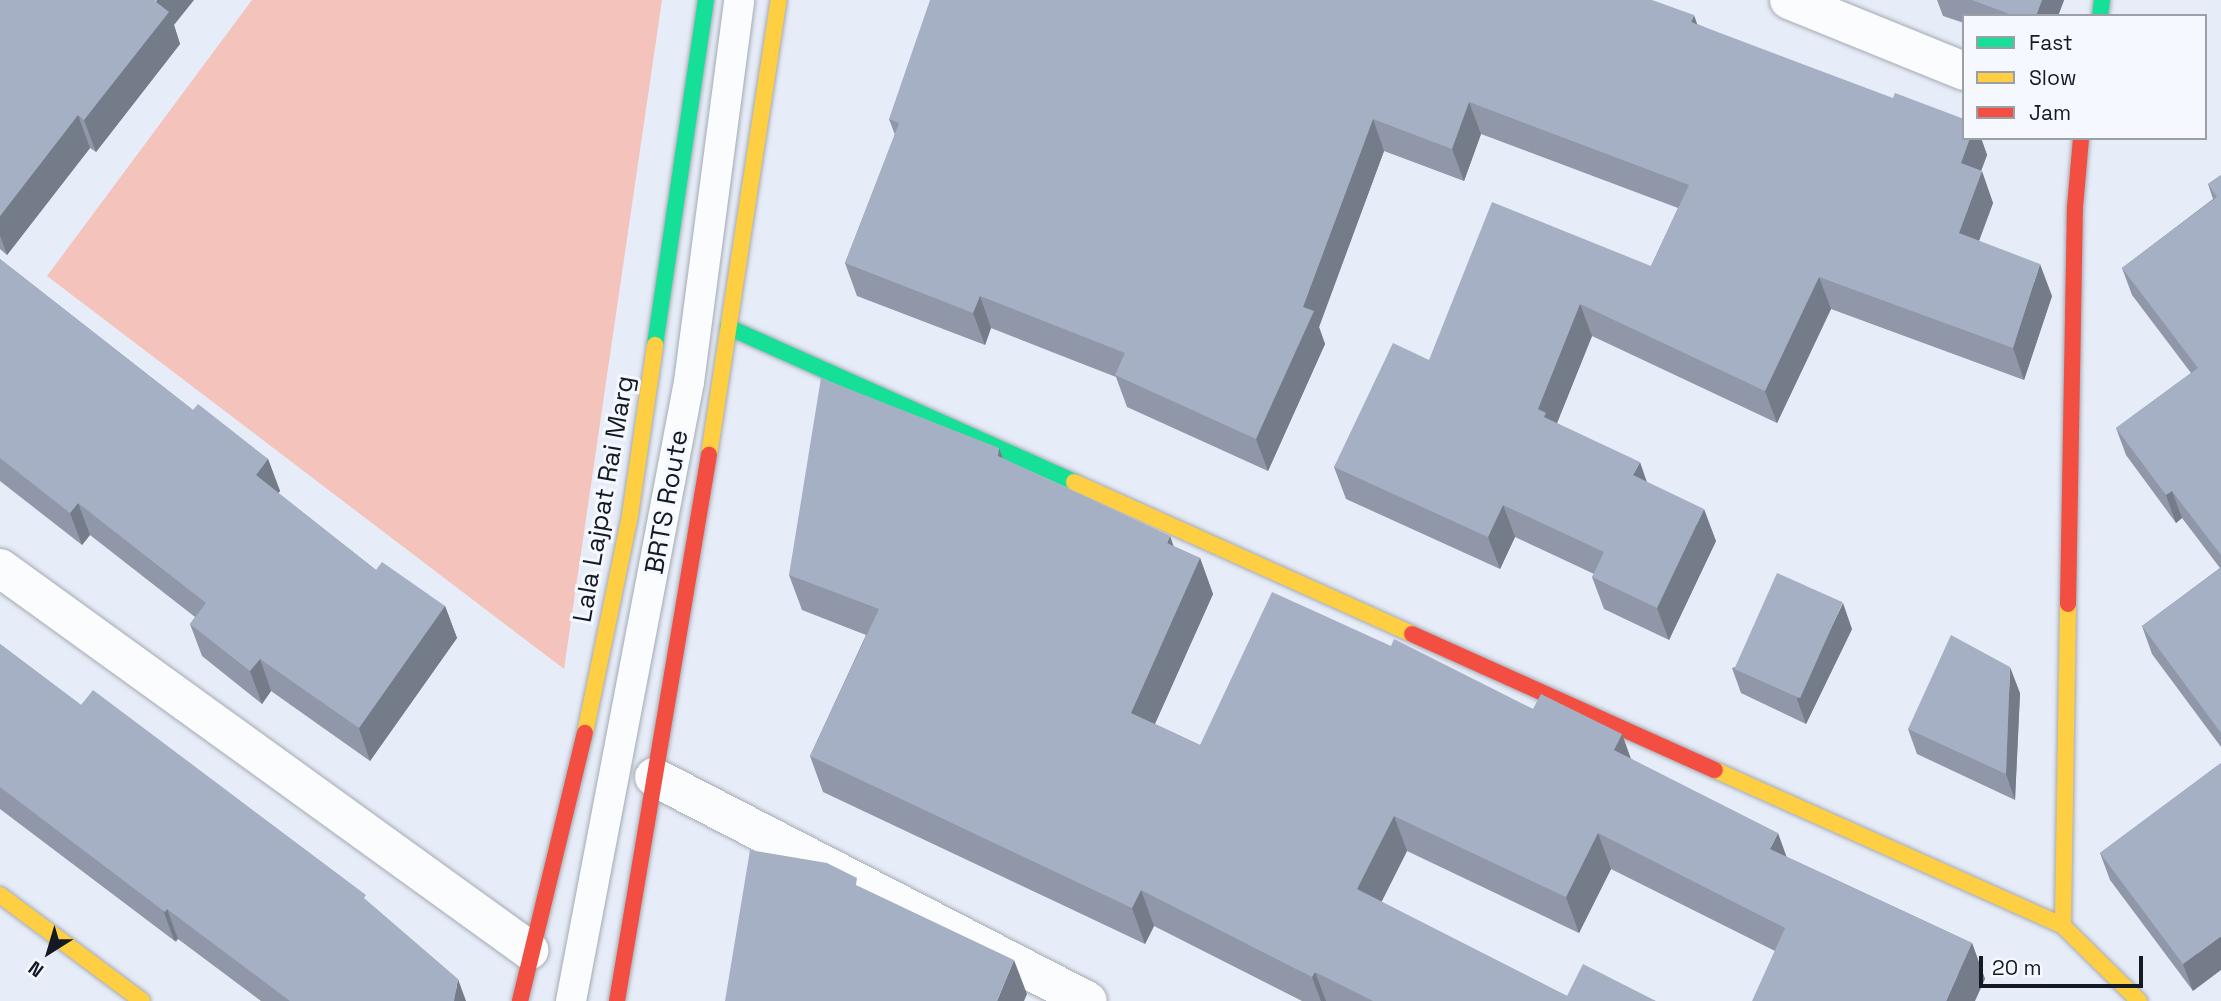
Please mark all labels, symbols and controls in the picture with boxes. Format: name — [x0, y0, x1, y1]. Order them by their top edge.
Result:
legend — [1962, 14, 2207, 140]
text: Fast — [2029, 29, 2073, 56]
text: Slow — [2029, 64, 2077, 91]
text: Jam — [2029, 99, 2071, 126]
street label: Lala Lajpat Rai Marg — [567, 373, 641, 625]
street label: BRTS Route — [639, 427, 695, 577]
north arrow — [14, 917, 84, 987]
scale bar — [1983, 942, 2148, 986]
text: 20 m — [1992, 954, 2042, 981]
text: N — [23, 955, 49, 983]

